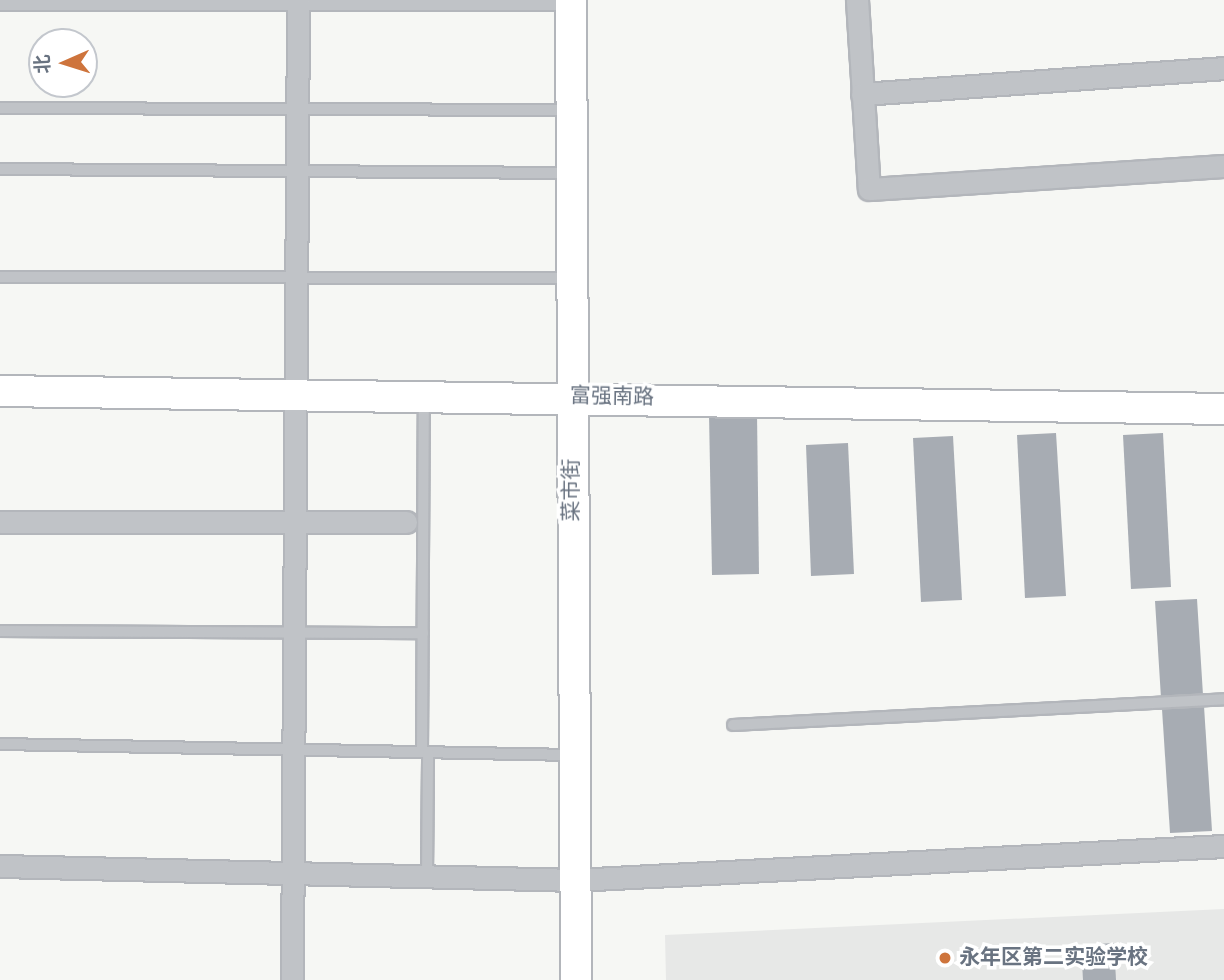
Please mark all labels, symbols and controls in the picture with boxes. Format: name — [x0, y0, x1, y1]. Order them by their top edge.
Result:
north arrow — [28, 28, 98, 98]
text: 北 — [32, 54, 56, 74]
street label: 富强南路 — [570, 384, 654, 410]
street label: 菜市街 — [559, 459, 585, 521]
place label: 永年区第二实验学校 — [959, 945, 1148, 971]
marker: 永年区第二实验学校 — [937, 950, 953, 966]

